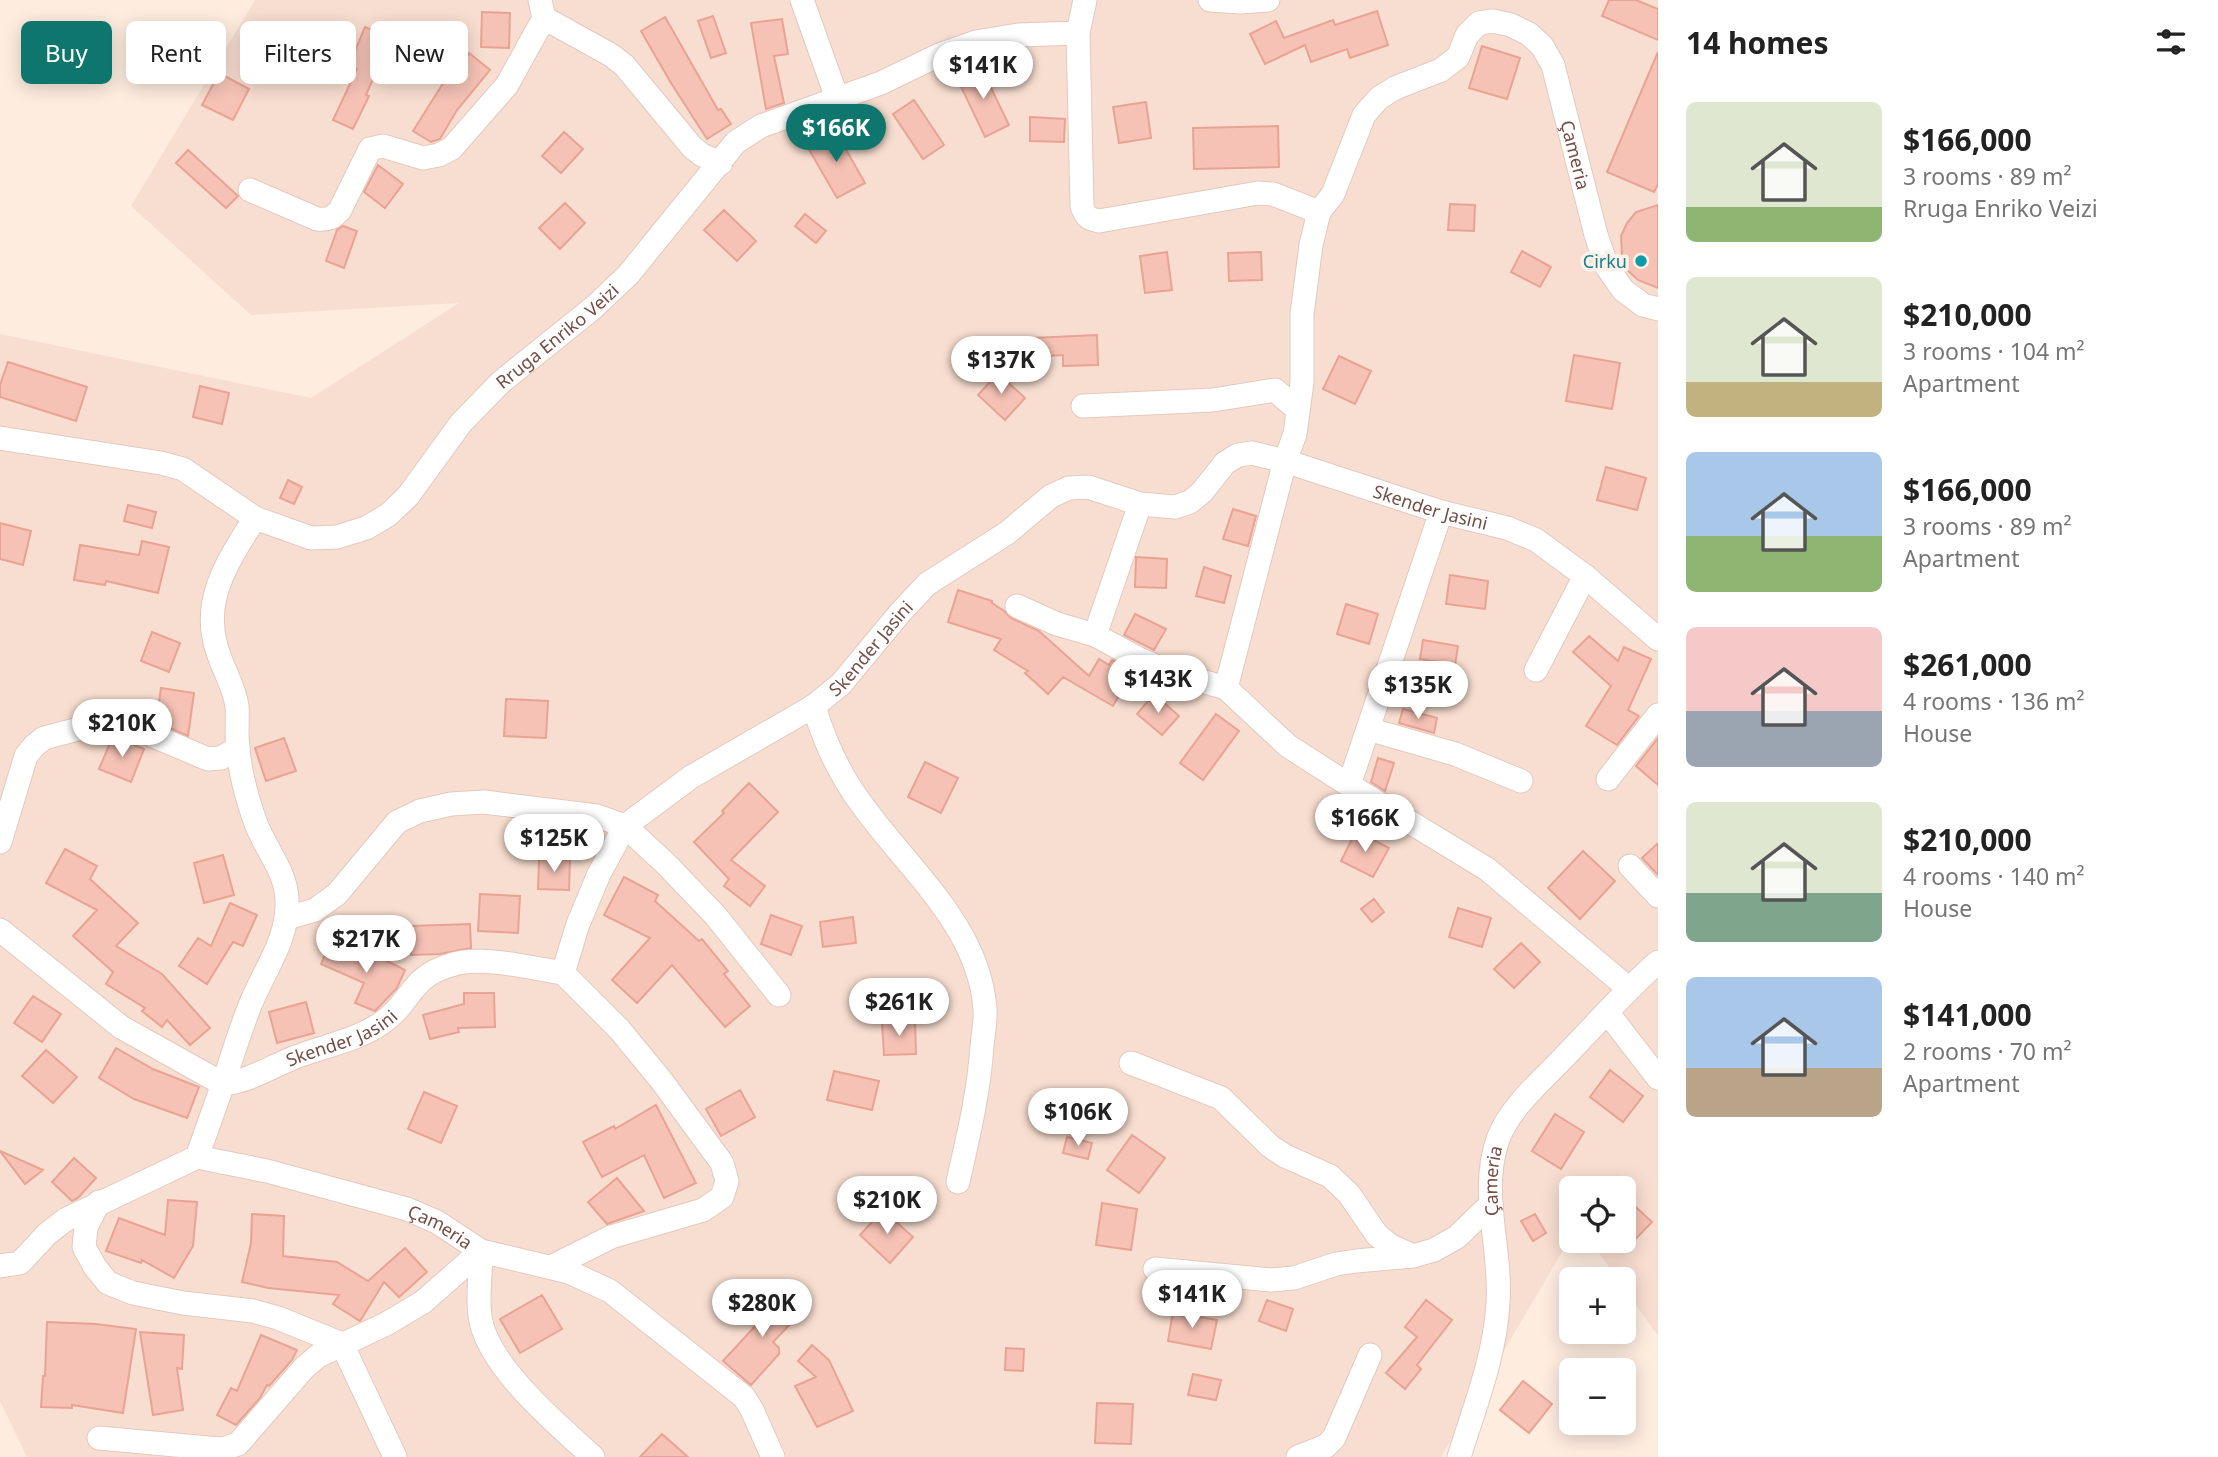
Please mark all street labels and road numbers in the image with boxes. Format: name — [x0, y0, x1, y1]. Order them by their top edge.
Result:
street label: Çameria — [1555, 118, 1596, 192]
street label: Rruga Enriko Veizi — [491, 278, 624, 394]
street label: Skender Jasini — [1370, 479, 1490, 535]
street label: Skender Jasini — [824, 595, 918, 701]
street label: Skender Jasini — [282, 1004, 402, 1072]
street label: Çameria — [1478, 1143, 1507, 1217]
street label: Çameria — [404, 1199, 477, 1254]

